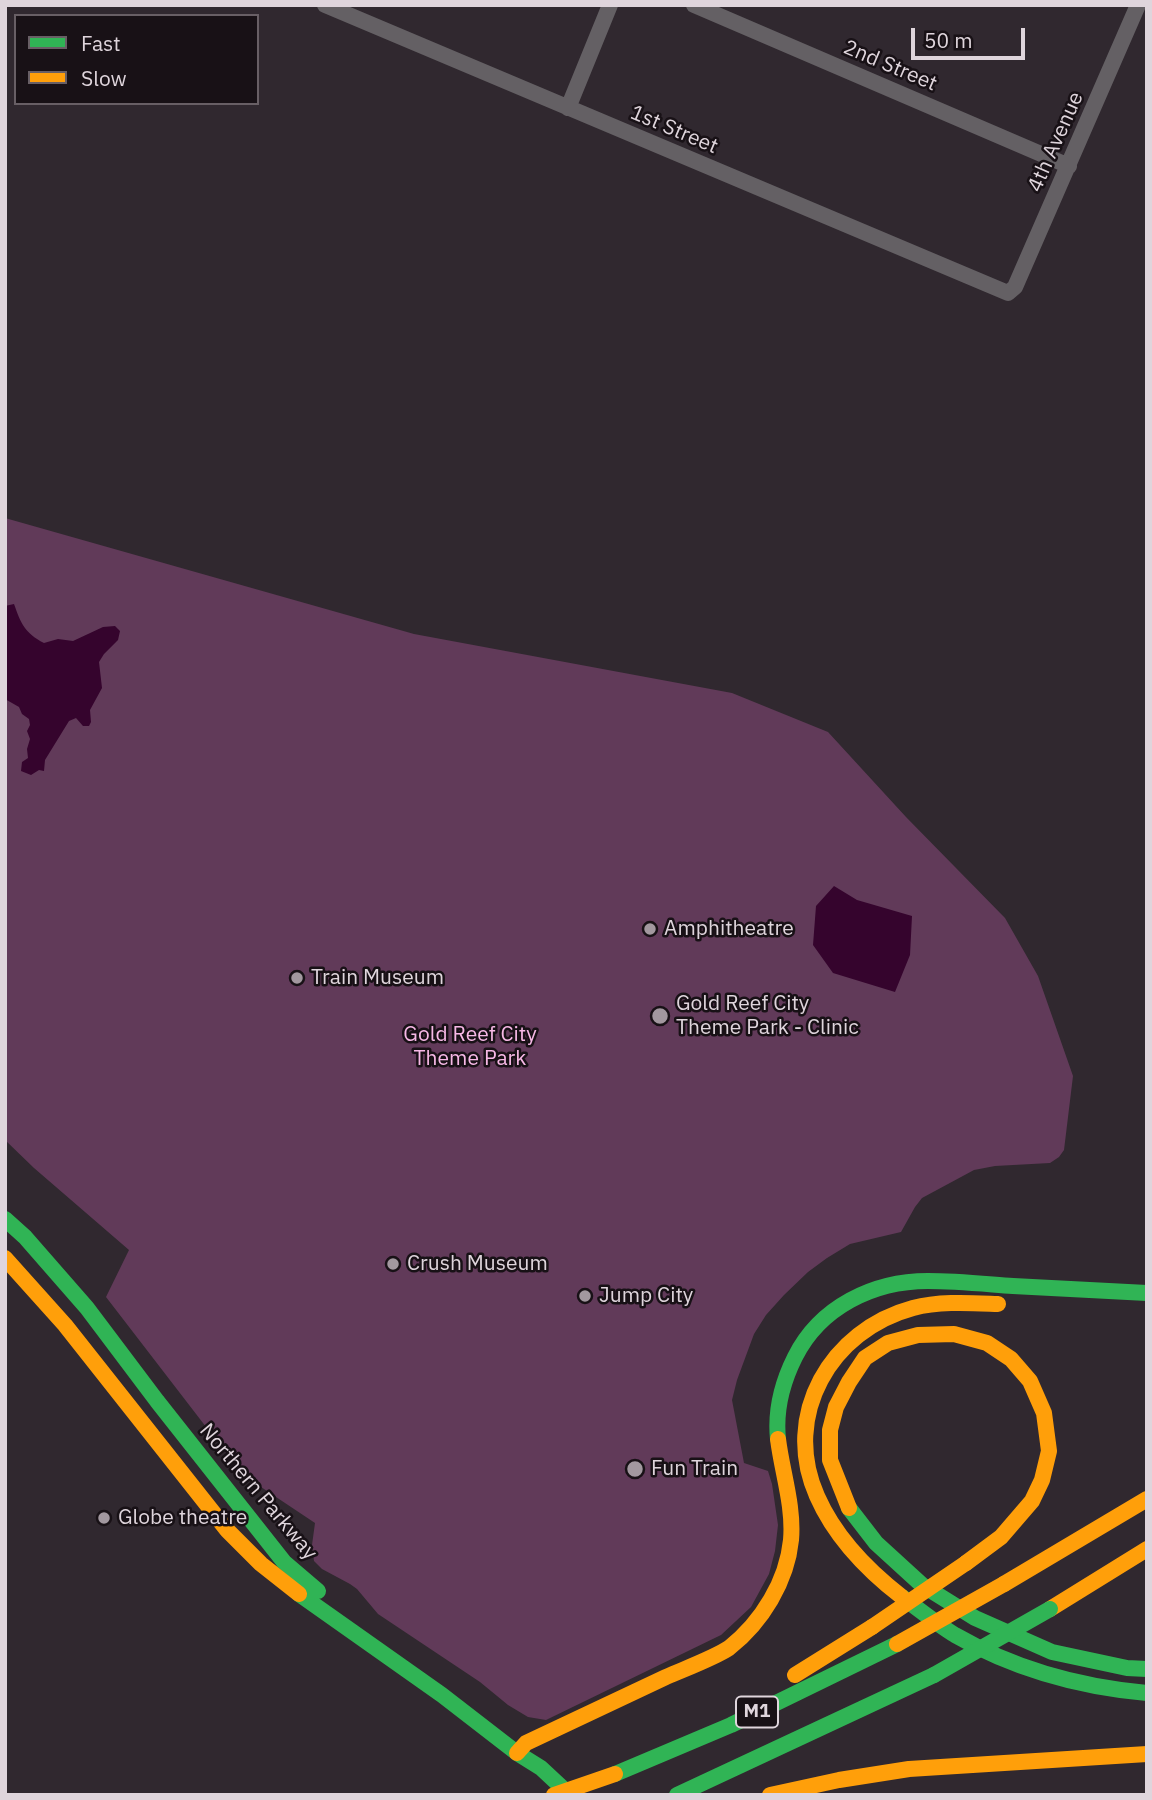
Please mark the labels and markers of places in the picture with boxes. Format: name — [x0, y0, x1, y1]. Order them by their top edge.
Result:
place label: Amphitheatre — [664, 916, 794, 942]
marker: Amphitheatre — [642, 921, 658, 937]
place label: Train Museum — [311, 965, 444, 991]
marker: Train Museum — [289, 970, 305, 986]
place label: Gold Reef City Theme Park - Clinic — [676, 991, 859, 1041]
marker: Gold Reef City Theme Park - Clinic — [650, 1006, 670, 1026]
place label: Crush Museum — [407, 1251, 548, 1277]
marker: Crush Museum — [385, 1256, 401, 1272]
place label: Jump City — [599, 1283, 693, 1309]
marker: Jump City — [577, 1288, 593, 1304]
place label: Fun Train — [651, 1456, 738, 1482]
marker: Fun Train — [625, 1459, 645, 1479]
place label: Globe theatre — [118, 1505, 247, 1531]
marker: Globe theatre — [96, 1510, 112, 1526]

